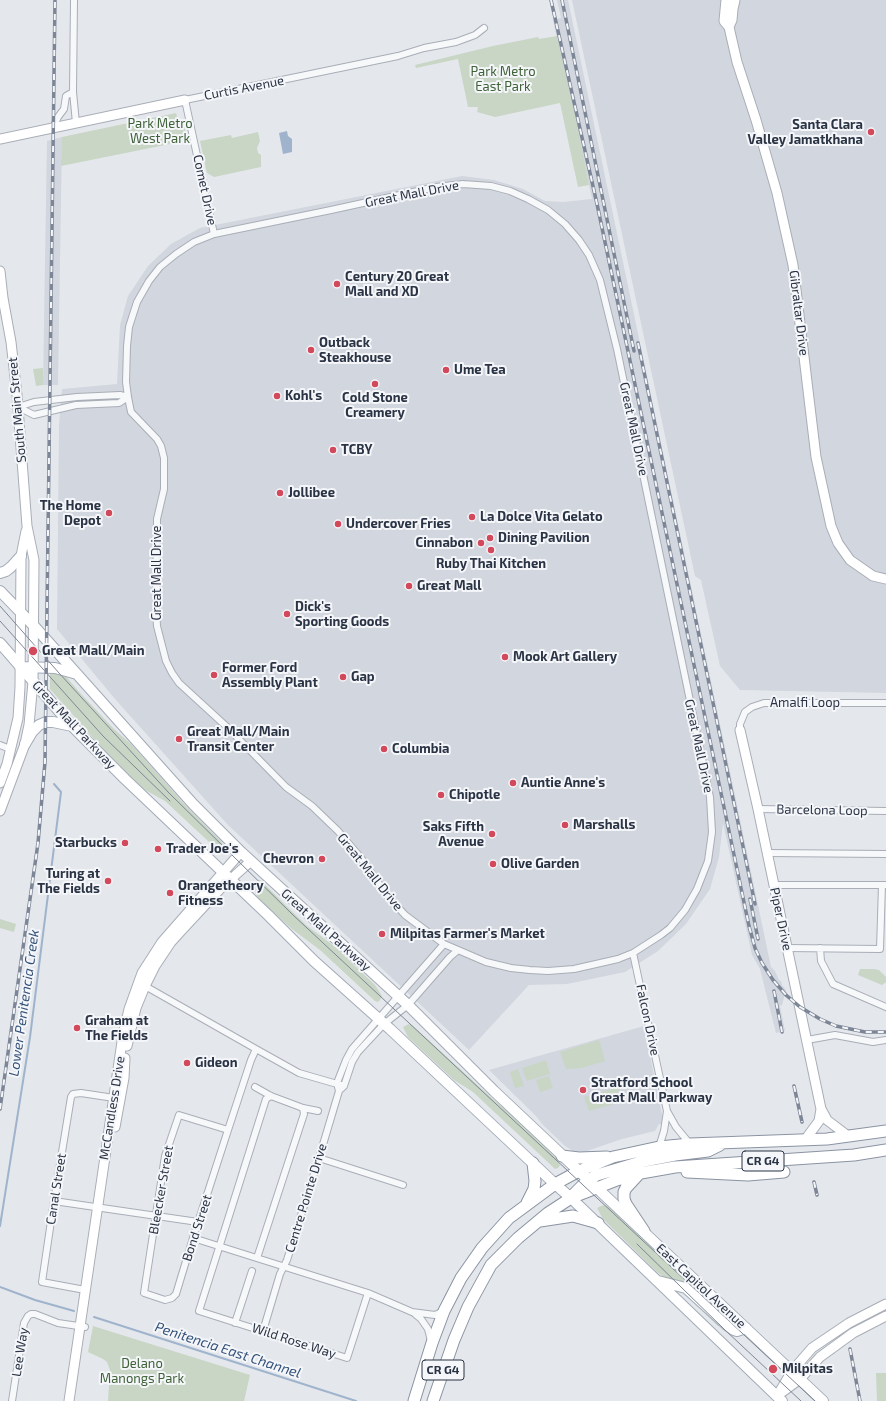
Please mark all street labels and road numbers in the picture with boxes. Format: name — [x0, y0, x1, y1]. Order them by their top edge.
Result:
street label: Curtis Avenue — [203, 73, 285, 103]
street label: Comet Drive — [190, 153, 220, 227]
street label: Great Mall Drive — [364, 177, 460, 211]
street label: Gibraltar Drive — [786, 269, 812, 357]
street label: South Main Street — [5, 357, 29, 463]
street label: Great Mall Drive — [616, 381, 652, 477]
street label: Great Mall Drive — [149, 525, 165, 621]
street label: Great Mall Parkway — [29, 677, 119, 773]
street label: Amalfi Loop — [770, 695, 840, 711]
street label: Great Mall Drive — [681, 698, 717, 794]
street label: Barcelona Loop — [776, 801, 868, 819]
street label: Great Mall Drive — [334, 830, 406, 914]
street label: Great Mall Parkway — [278, 886, 374, 974]
street label: Piper Drive — [767, 886, 795, 952]
street label: Falcon Drive — [633, 983, 663, 1057]
street label: McCandless Drive — [96, 1055, 128, 1161]
street label: Centre Pointe Drive — [282, 1142, 330, 1254]
street label: Bleecker Street — [146, 1144, 176, 1236]
road number: CR G4 — [742, 1151, 784, 1171]
street label: Canal Street — [43, 1152, 69, 1226]
street label: Bond Street — [179, 1193, 215, 1263]
street label: East Capitol Avenue — [653, 1240, 749, 1332]
street label: Wild Rose Way — [250, 1320, 338, 1362]
street label: Lee Way — [8, 1326, 32, 1378]
road number: CR G4 — [422, 1360, 464, 1380]

